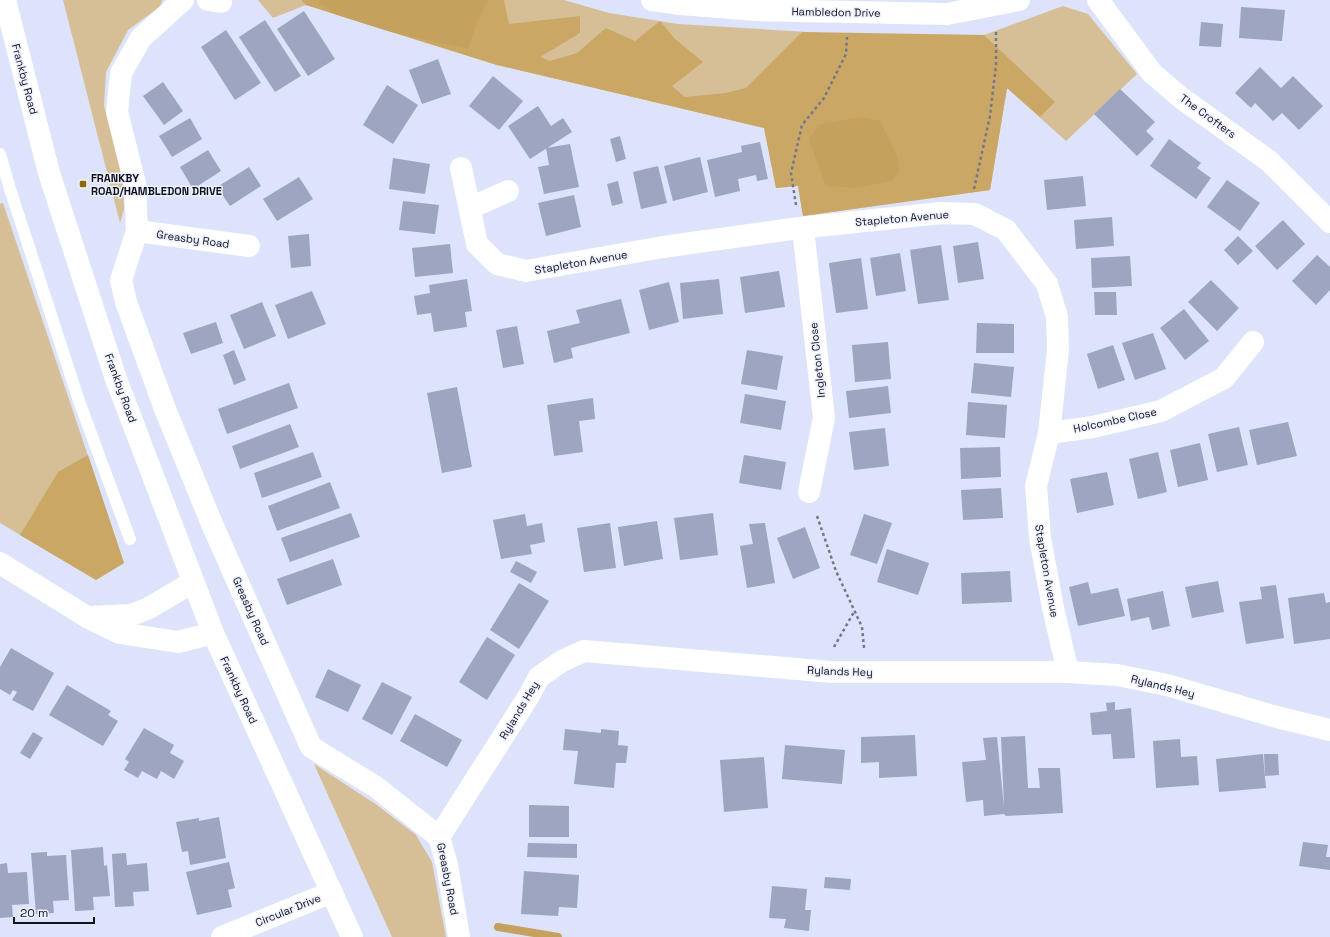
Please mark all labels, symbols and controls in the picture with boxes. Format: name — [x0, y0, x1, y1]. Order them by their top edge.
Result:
street label: Hambledon Drive — [791, 4, 881, 20]
street label: Frankby Road — [9, 42, 41, 116]
street label: The Crofters — [1177, 91, 1239, 141]
place label: FRANKBY ROAD/HAMBLEDON DRIVE — [91, 171, 222, 198]
marker: FRANKBY ROAD/HAMBLEDON DRIVE — [78, 179, 88, 189]
street label: Stapleton Avenue — [855, 207, 949, 229]
street label: Greasby Road — [156, 227, 230, 251]
street label: Stapleton Avenue — [533, 247, 629, 277]
street label: Ingleton Close — [806, 322, 828, 398]
street label: Frankby Road — [102, 352, 140, 424]
street label: Holcombe Close — [1072, 404, 1158, 436]
street label: Stapleton Avenue — [1032, 523, 1062, 619]
street label: Greasby Road — [230, 575, 272, 647]
street label: Frankby Road — [217, 654, 261, 726]
street label: Rylands Hey — [807, 663, 873, 679]
street label: Rylands Hey — [1129, 671, 1197, 701]
street label: Rylands Hey — [496, 678, 542, 742]
street label: Greasby Road — [434, 842, 462, 916]
street label: Circular Drive — [253, 891, 323, 929]
scale bar — [14, 899, 94, 925]
text: 20 m — [20, 905, 48, 921]

